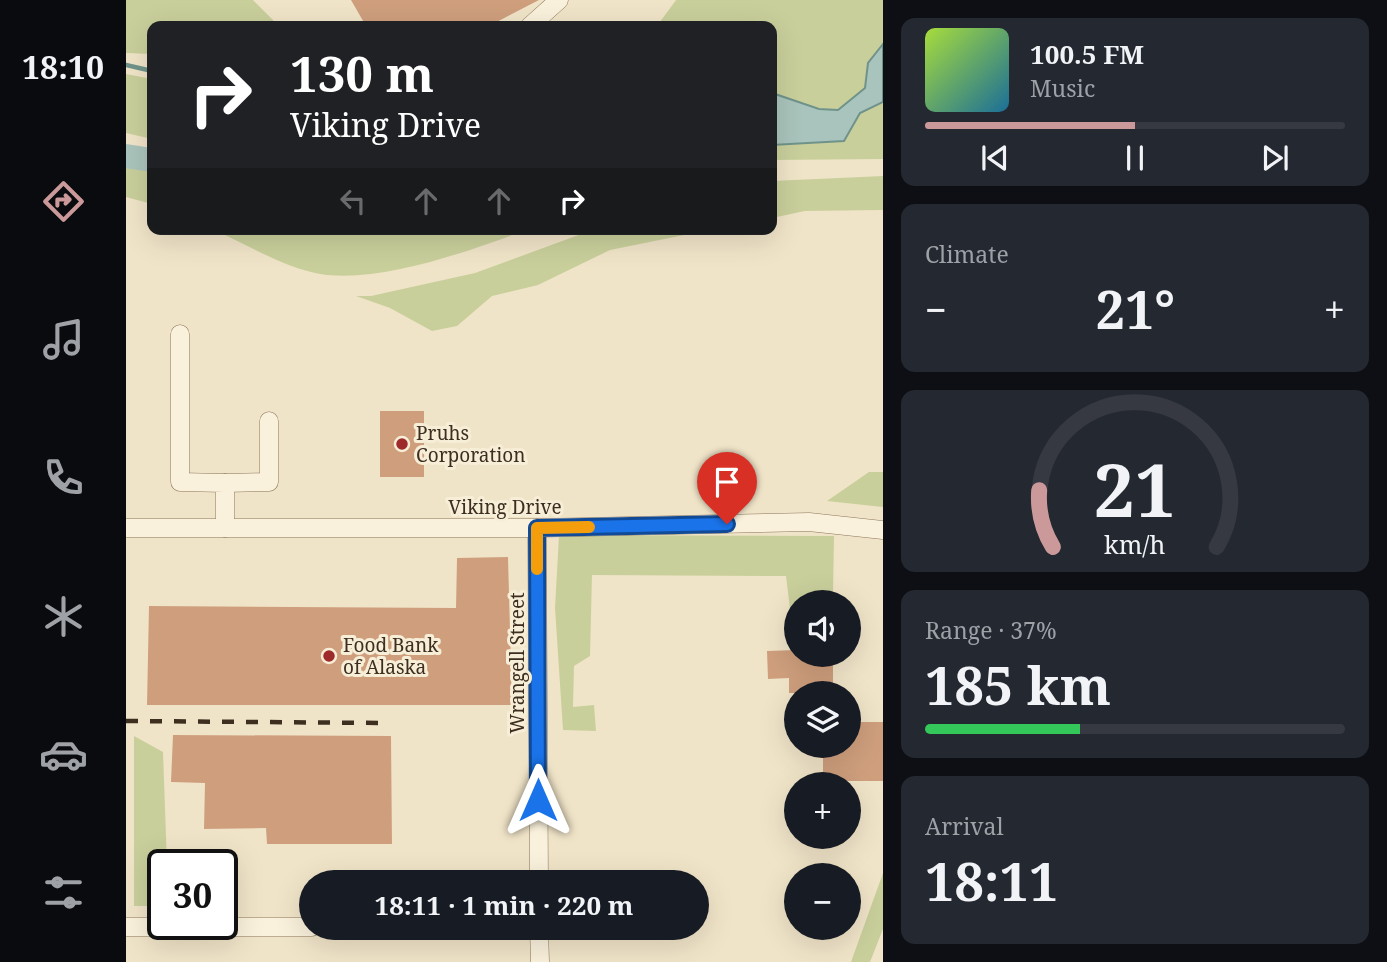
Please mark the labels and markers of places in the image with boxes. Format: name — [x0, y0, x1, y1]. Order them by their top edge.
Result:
place label: Pruhs Corporation — [416, 420, 525, 468]
marker: Pruhs Corporation — [394, 436, 410, 452]
pin — [697, 452, 757, 524]
place label: Food Bank of Alaska — [343, 632, 439, 680]
marker: Food Bank of Alaska — [321, 648, 337, 664]

